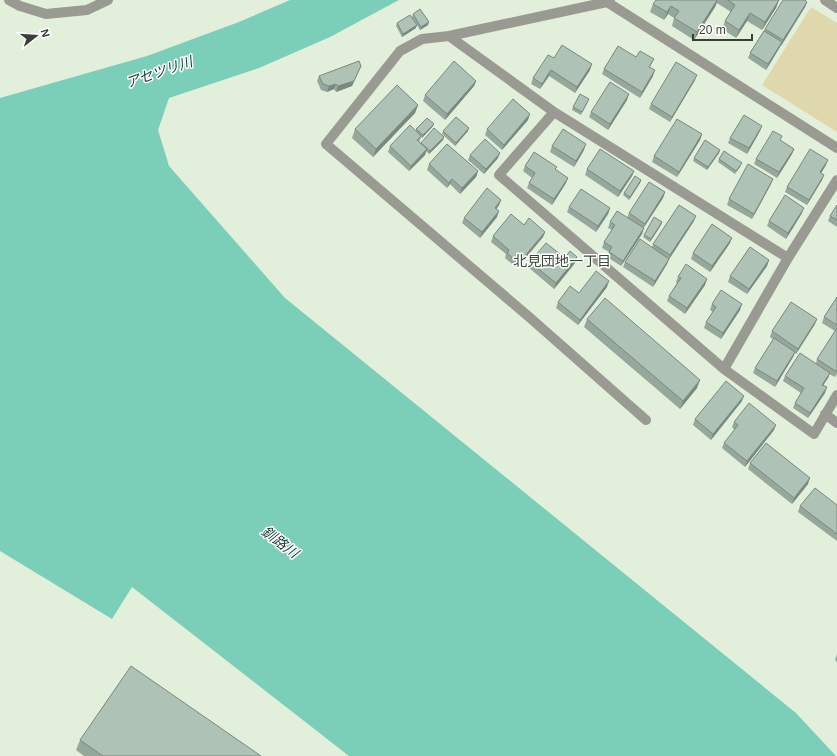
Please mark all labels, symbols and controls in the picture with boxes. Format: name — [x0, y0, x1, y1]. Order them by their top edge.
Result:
north arrow — [16, 16, 56, 56]
scale bar — [693, 16, 752, 42]
text: 20 m — [699, 23, 726, 37]
text: N — [39, 28, 52, 39]
water label: アセツリ川 — [123, 52, 196, 91]
district label: 北見団地一丁目 — [513, 253, 611, 269]
water label: 釧路川 — [258, 523, 303, 562]

